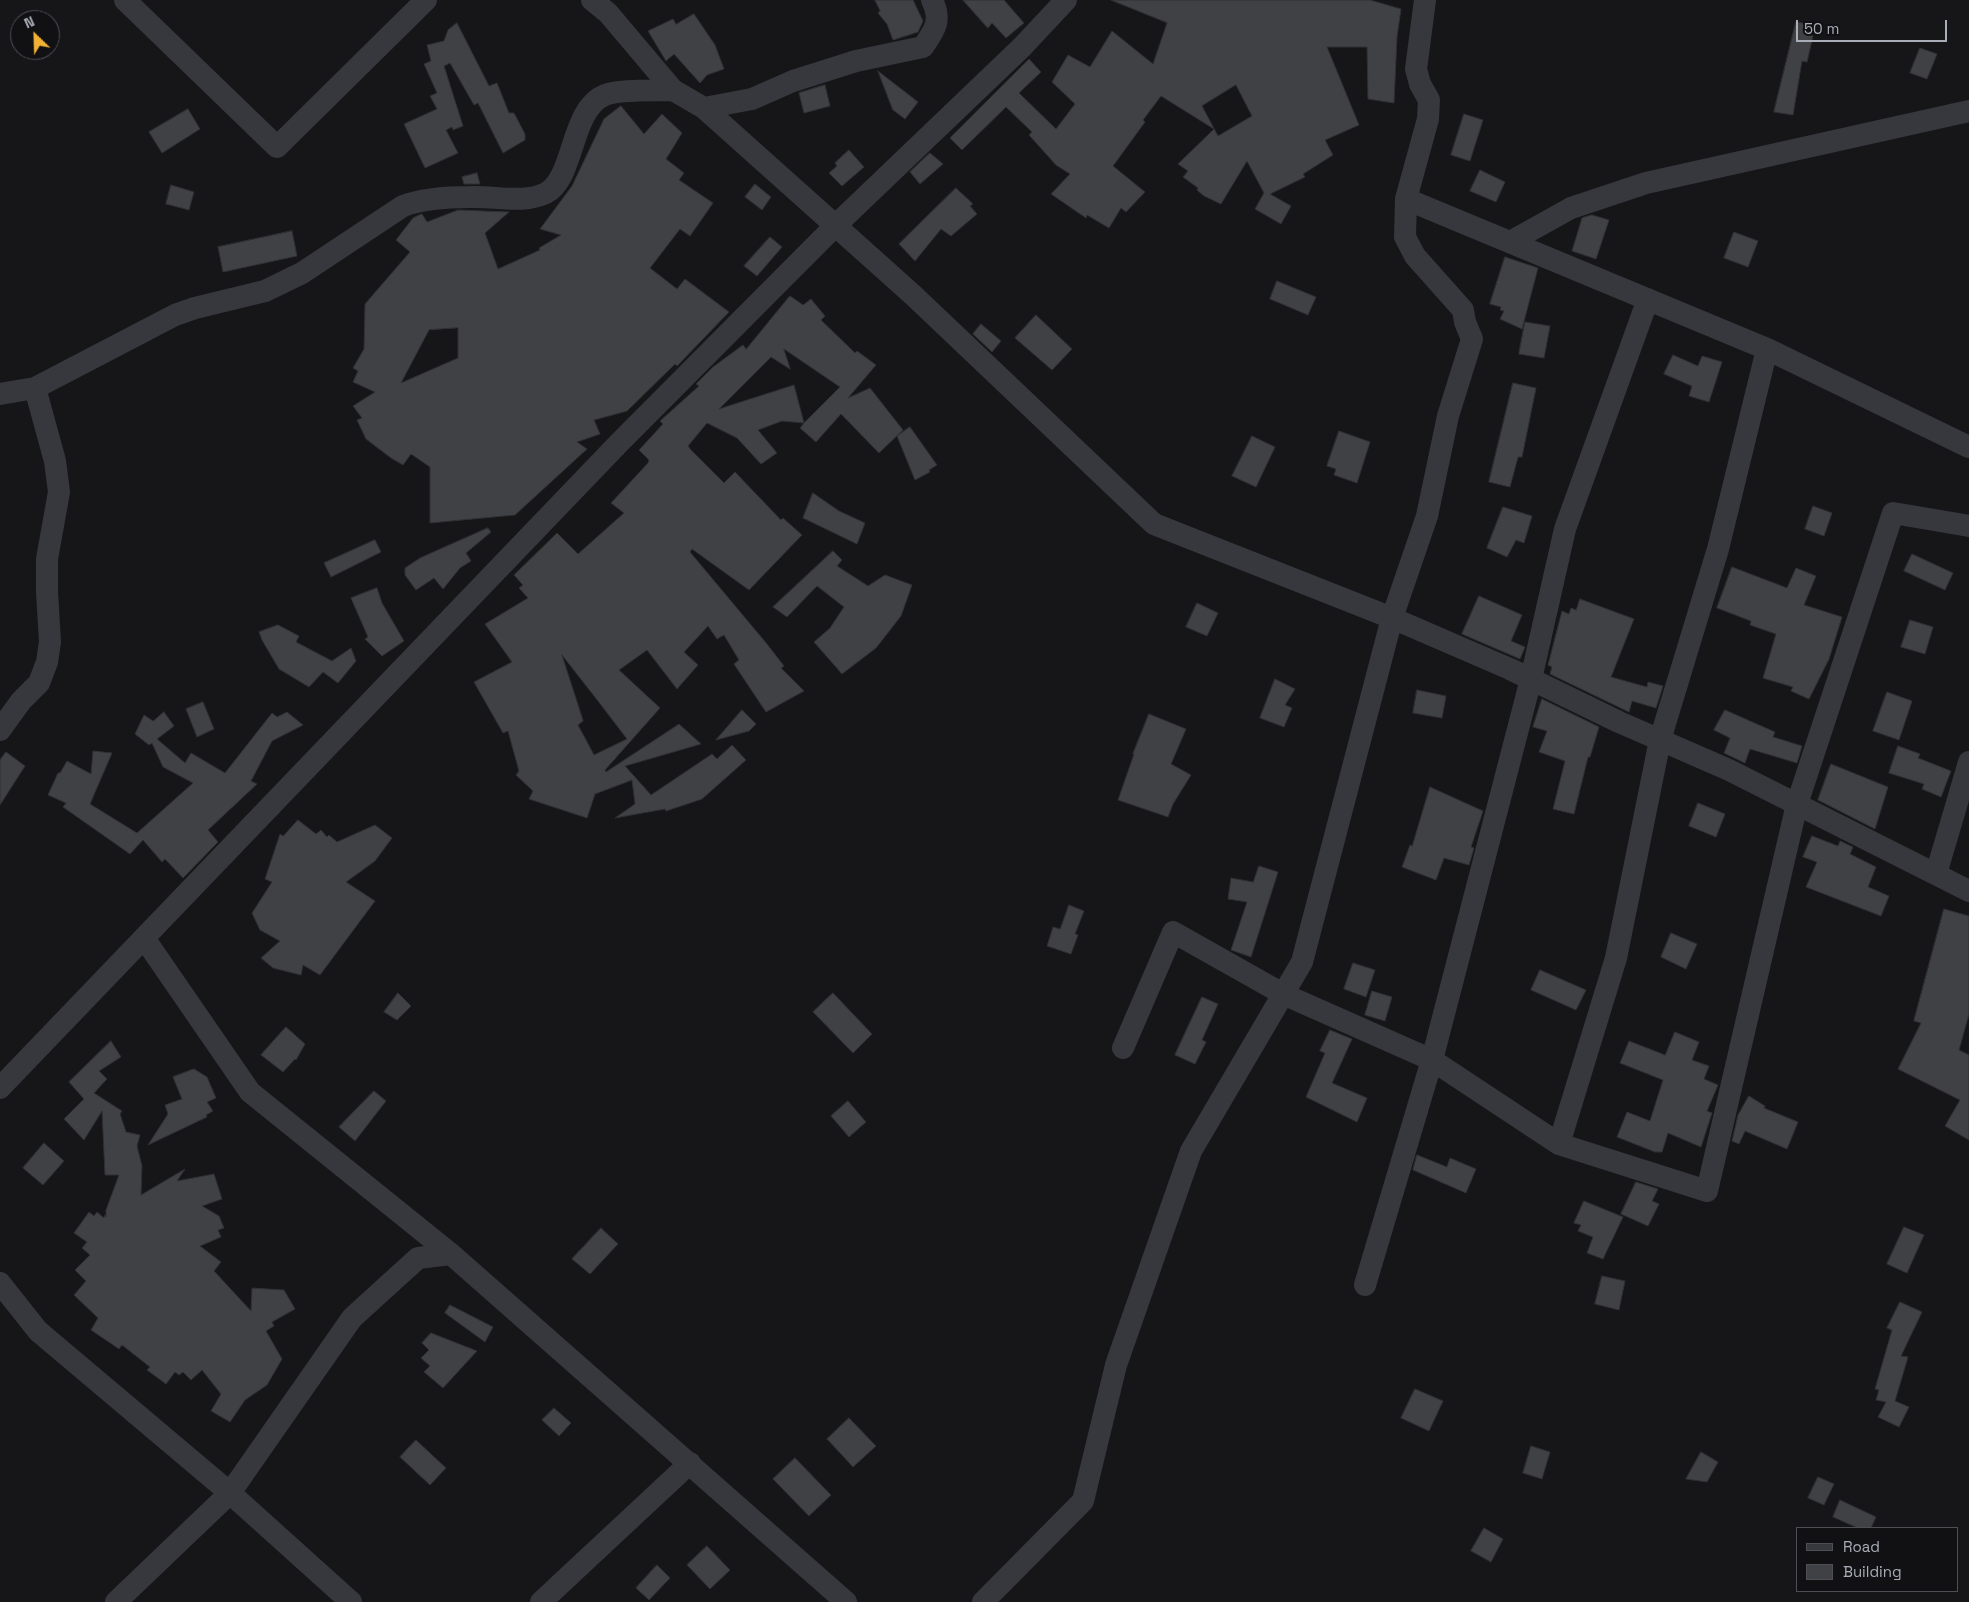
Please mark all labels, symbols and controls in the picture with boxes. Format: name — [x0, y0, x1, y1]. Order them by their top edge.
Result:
north arrow — [10, 10, 60, 60]
scale bar — [1799, 10, 1950, 42]
text: N — [21, 12, 37, 32]
text: 50 m — [1804, 19, 1839, 38]
legend — [1796, 1527, 1959, 1592]
text: Road — [1843, 1537, 1880, 1556]
text: Building — [1843, 1562, 1902, 1581]

